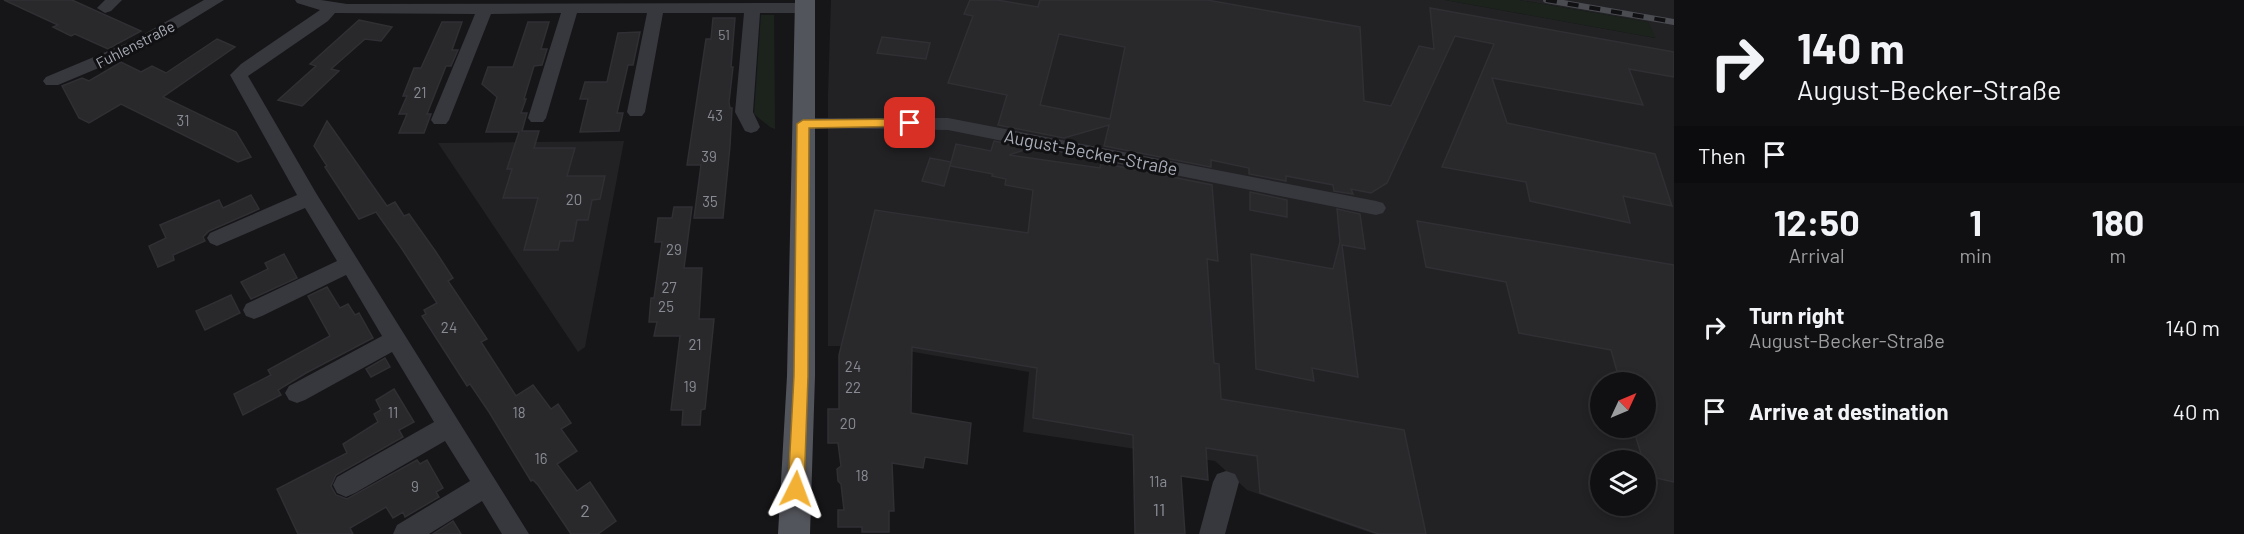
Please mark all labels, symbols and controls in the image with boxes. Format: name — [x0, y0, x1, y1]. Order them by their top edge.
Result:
street label: Fuhlenstraße — [93, 16, 177, 72]
text: 140 m — [1797, 22, 1905, 72]
icon: right — [1698, 24, 1776, 102]
house number: 51 — [718, 26, 730, 43]
text: August-Becker-Straße — [1797, 73, 2062, 105]
house number: 21 — [413, 83, 427, 101]
pin — [884, 97, 935, 148]
house number: 43 — [707, 106, 723, 124]
icon: arrive — [893, 106, 926, 139]
house number: 31 — [177, 111, 189, 129]
street label: August-Becker-Straße — [1002, 124, 1180, 180]
icon: arrive — [1758, 138, 1791, 171]
text: Then — [1698, 142, 1746, 168]
house number: 39 — [701, 147, 717, 165]
house number: 20 — [566, 190, 582, 208]
house number: 35 — [702, 192, 718, 210]
text: 12:50 — [1774, 200, 1860, 243]
text: 1 — [1969, 200, 1982, 243]
text: 180 — [2092, 200, 2144, 243]
house number: 29 — [666, 240, 682, 258]
text: Arrival — [1789, 243, 1845, 267]
text: min — [1959, 243, 1992, 267]
text: m — [2110, 243, 2126, 267]
house number: 27 — [661, 278, 677, 296]
house number: 25 — [658, 297, 674, 315]
text: Turn right — [1749, 302, 1844, 328]
icon: right — [1698, 311, 1731, 344]
text: 140 m — [2165, 314, 2220, 340]
house number: 24 — [441, 318, 457, 336]
text: August-Becker-Straße — [1749, 328, 1945, 352]
house number: 21 — [688, 335, 702, 353]
house number: 24 — [845, 357, 861, 375]
north arrow — [1590, 372, 1656, 438]
map controls — [1590, 372, 1656, 516]
house number: 19 — [683, 377, 697, 395]
house number: 22 — [845, 378, 861, 396]
icon: arrive — [1698, 395, 1731, 428]
text: Arrive at destination — [1749, 398, 1948, 424]
text: 40 m — [2173, 398, 2220, 424]
house number: 11 — [388, 403, 398, 421]
house number: 18 — [512, 403, 526, 421]
house number: 20 — [840, 414, 856, 432]
house number: 16 — [535, 449, 547, 467]
button: layers — [1590, 450, 1656, 516]
position arrow — [764, 457, 828, 521]
house number: 18 — [855, 466, 869, 484]
house number: 11a — [1149, 472, 1167, 490]
house number: 9 — [411, 477, 419, 495]
house number: 11 — [1153, 498, 1165, 520]
house number: 2 — [580, 499, 590, 521]

